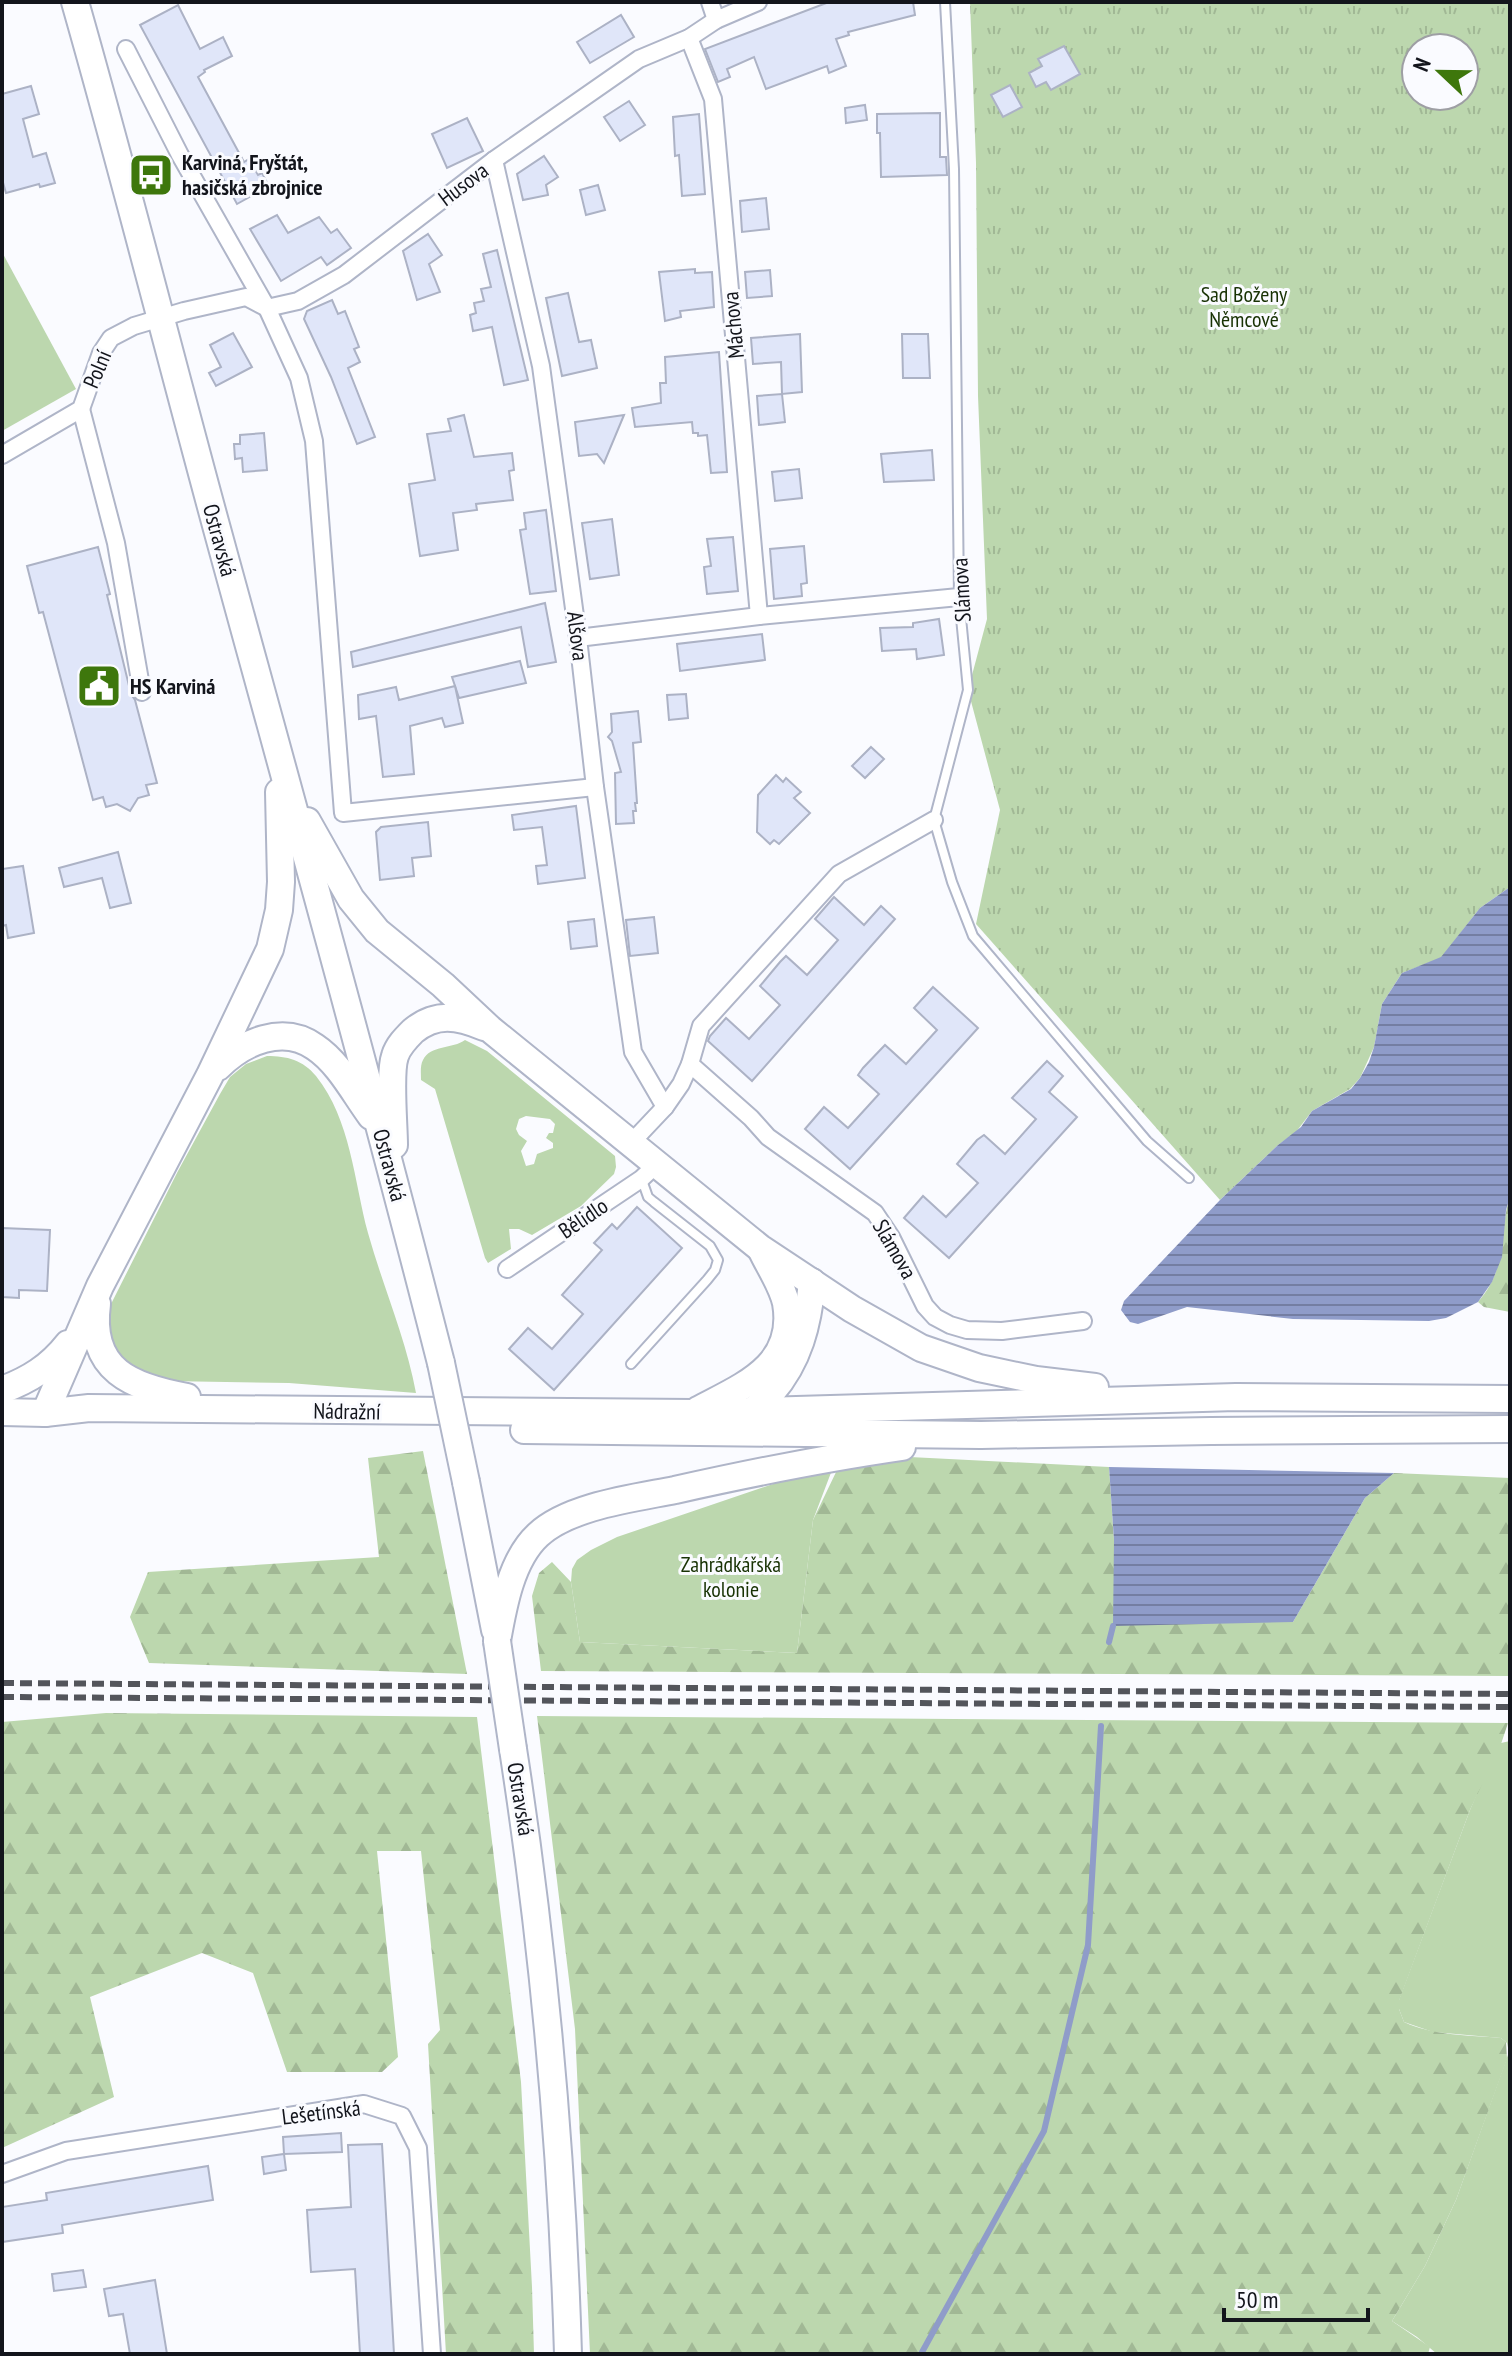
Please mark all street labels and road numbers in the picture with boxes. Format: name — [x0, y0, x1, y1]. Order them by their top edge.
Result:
street label: Husova — [432, 156, 494, 212]
street label: Máchova — [716, 290, 750, 360]
street label: Polní — [77, 346, 117, 392]
street label: Ostravská — [197, 501, 243, 579]
street label: Slámova — [945, 557, 977, 623]
street label: Alšova — [561, 610, 595, 662]
street label: Ostravská — [367, 1126, 413, 1204]
street label: Bělidlo — [553, 1191, 613, 1245]
street label: Slámova — [867, 1214, 923, 1284]
street label: Nádražní — [313, 1396, 381, 1426]
street label: Ostravská — [501, 1760, 541, 1838]
street label: Lešetínská — [280, 2093, 362, 2131]

